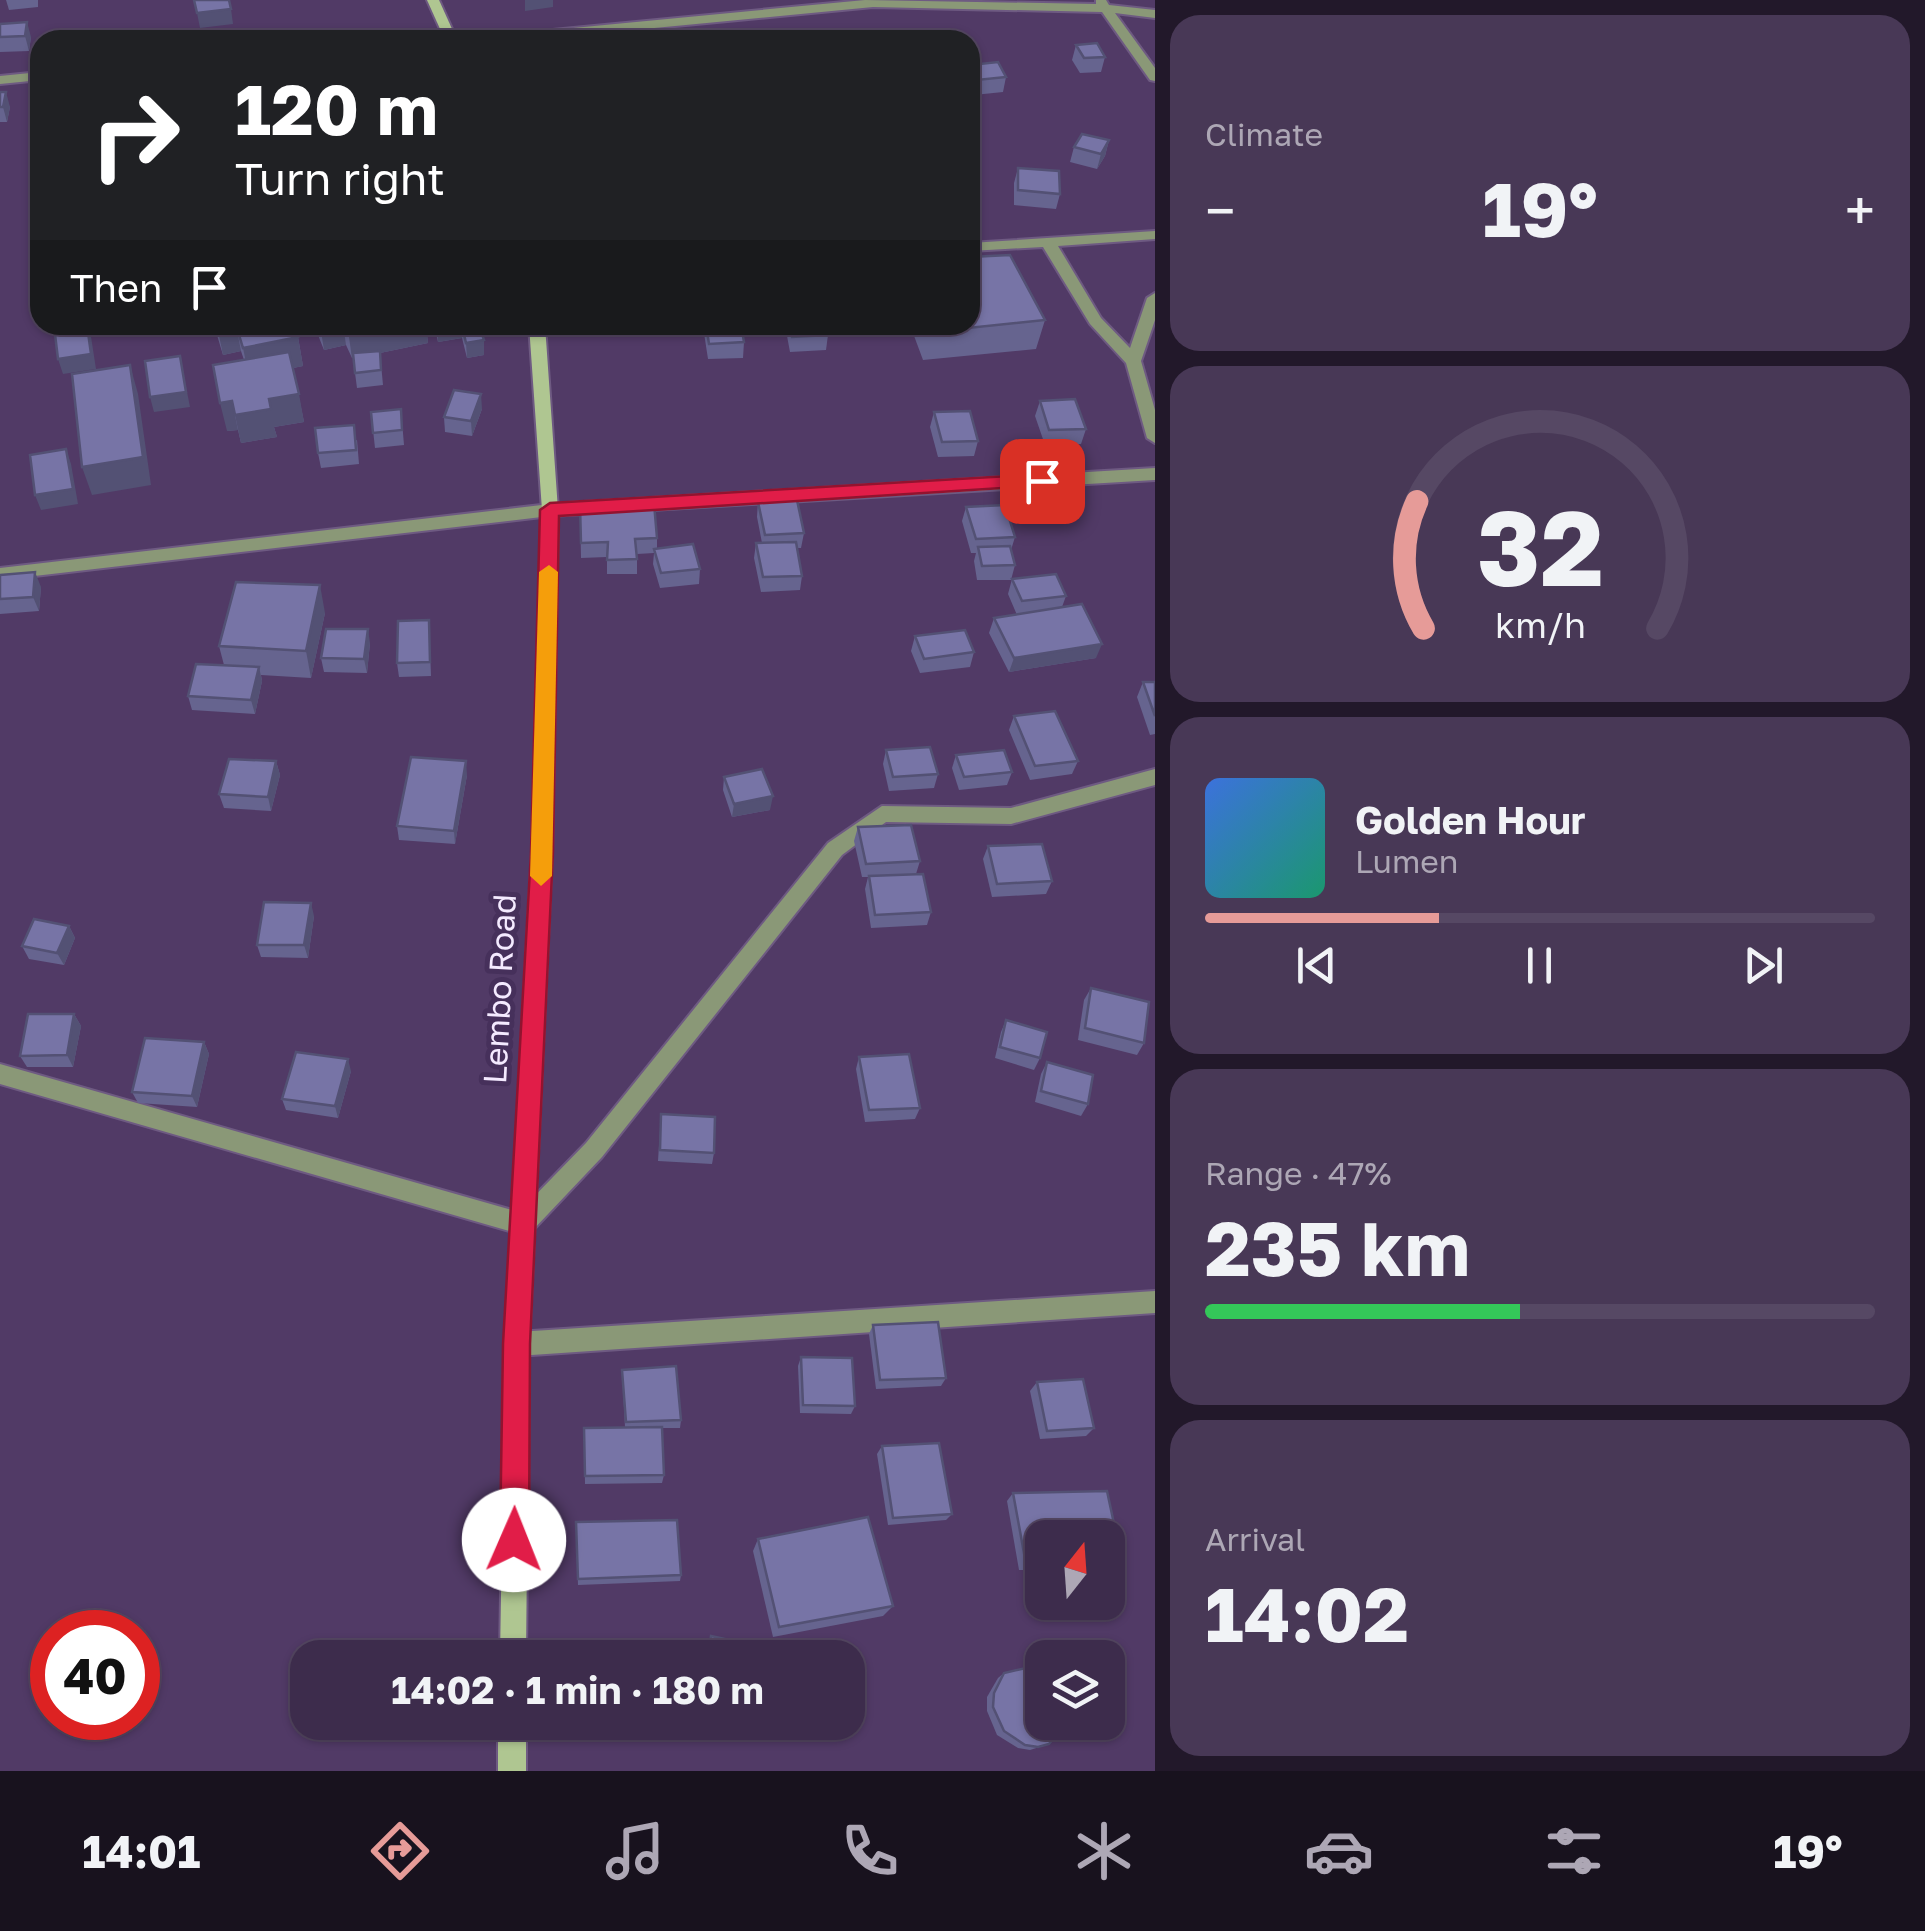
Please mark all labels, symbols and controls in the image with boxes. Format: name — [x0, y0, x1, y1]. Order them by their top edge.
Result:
text: 120 m — [235, 66, 438, 150]
icon: right — [70, 70, 200, 200]
text: Climate — [1205, 115, 1323, 153]
text: Turn right — [235, 151, 445, 205]
text: 19° — [1482, 163, 1598, 254]
text: − — [1205, 177, 1235, 243]
text: + — [1845, 177, 1875, 243]
icon: arrive — [182, 260, 237, 315]
text: Then — [70, 265, 162, 310]
pin — [1000, 439, 1085, 524]
icon: arrive — [1015, 454, 1070, 509]
text: 32 — [1477, 484, 1603, 609]
text: km/h — [1495, 603, 1585, 646]
text: Golden Hour — [1355, 797, 1586, 842]
text: Lumen — [1355, 842, 1459, 880]
street label: Lembo Road — [475, 893, 523, 1085]
icon: previous — [1289, 938, 1344, 993]
icon: pause — [1512, 938, 1567, 993]
icon: next — [1736, 938, 1791, 993]
text: Range · 47% — [1205, 1154, 1391, 1192]
text: 235 km — [1205, 1202, 1470, 1293]
position arrow — [462, 1488, 566, 1592]
north arrow — [1025, 1520, 1125, 1620]
map controls — [1025, 1520, 1125, 1740]
text: Arrival — [1205, 1520, 1305, 1558]
text: 14:02 — [1205, 1568, 1409, 1659]
speed limit sign: 40 — [30, 1610, 160, 1740]
button: layers — [1025, 1640, 1125, 1740]
text: 14:02 · 1 min · 180 m — [391, 1667, 764, 1712]
icon: directions — [365, 1816, 435, 1886]
icon: music — [600, 1816, 670, 1886]
icon: phone — [835, 1816, 905, 1886]
icon: climate — [1069, 1816, 1139, 1886]
icon: car — [1304, 1816, 1374, 1886]
icon: filters — [1539, 1816, 1609, 1886]
text: 14:01 — [82, 1824, 200, 1878]
text: 19° — [1773, 1824, 1843, 1878]

